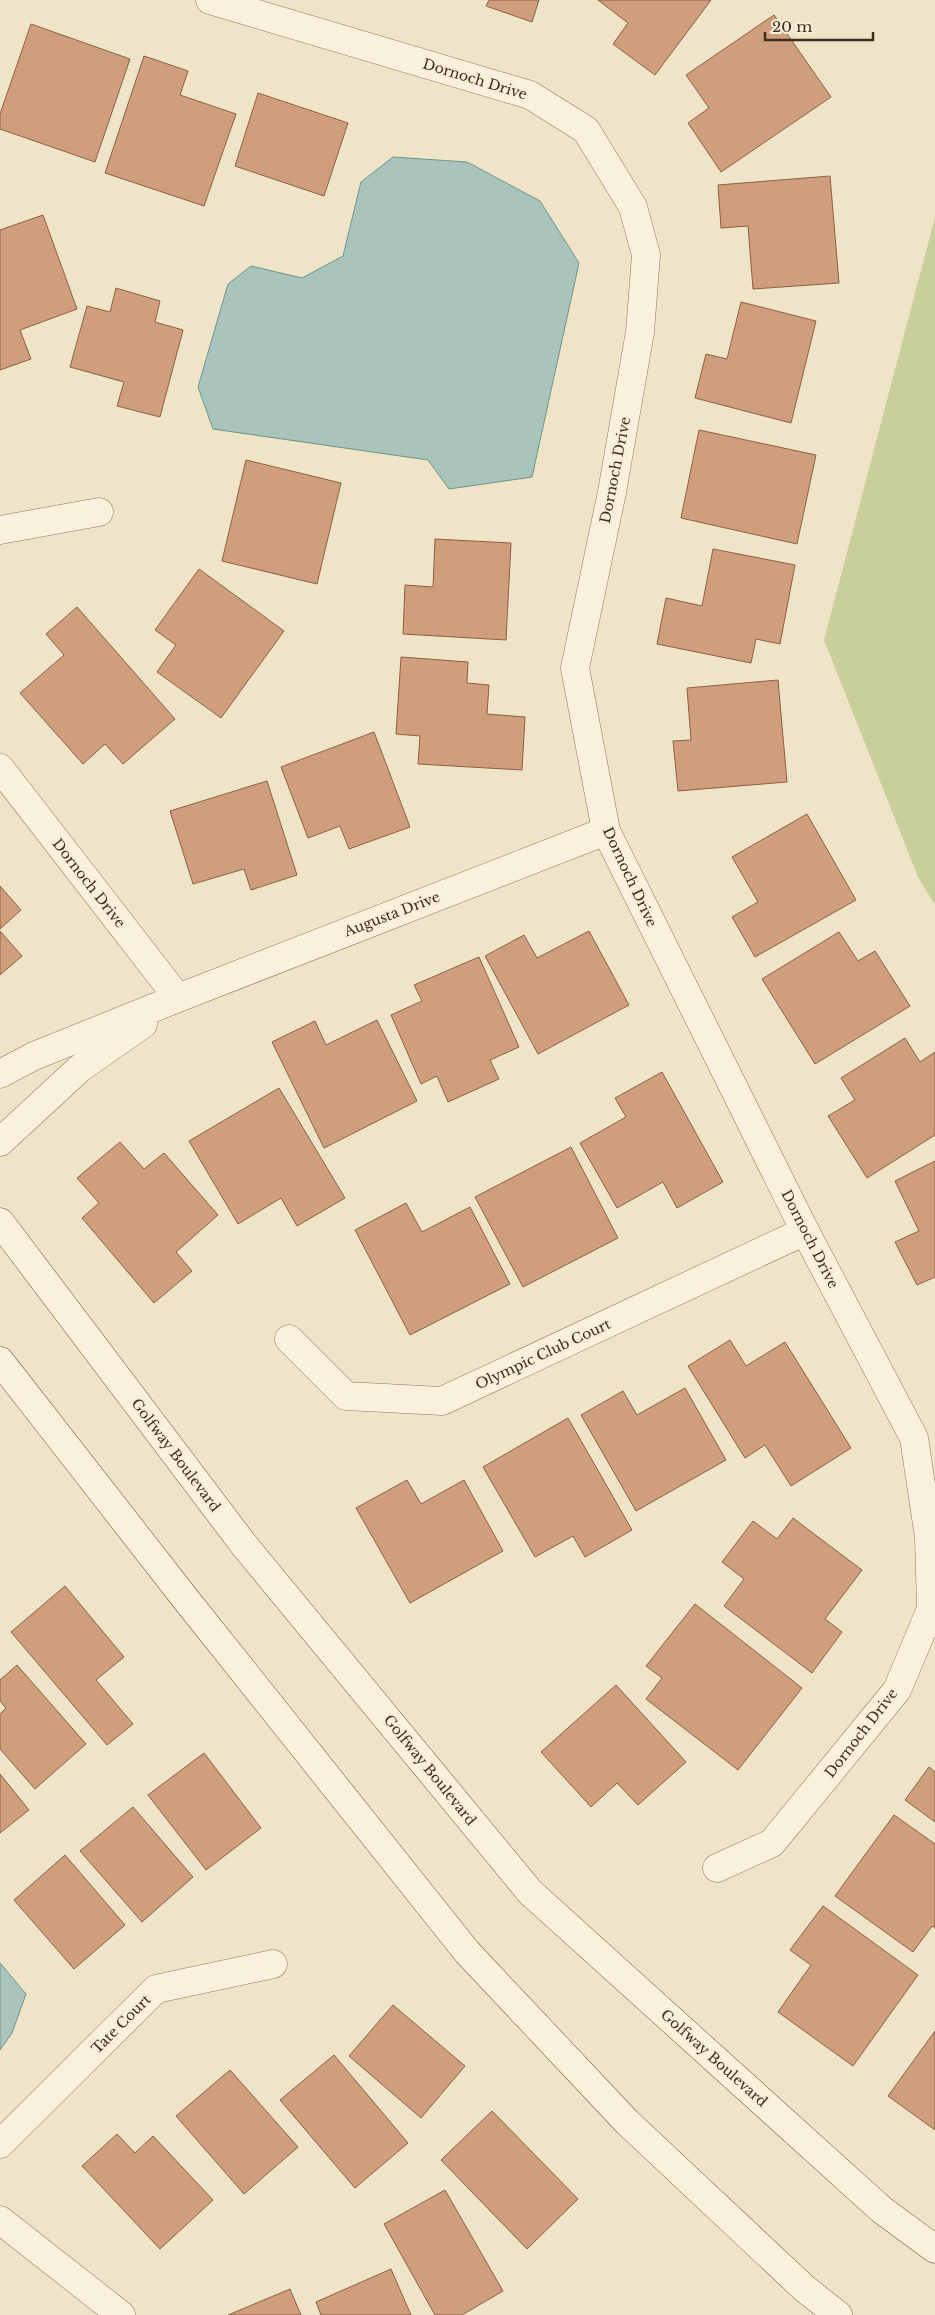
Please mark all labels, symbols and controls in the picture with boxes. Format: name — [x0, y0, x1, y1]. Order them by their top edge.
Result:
scale bar — [765, 10, 872, 42]
text: 20 m — [772, 17, 812, 36]
street label: Dornoch Drive — [421, 55, 529, 103]
street label: Dornoch Drive — [596, 415, 634, 525]
street label: Dornoch Drive — [599, 824, 661, 930]
street label: Dornoch Drive — [49, 835, 129, 931]
street label: Augusta Drive — [341, 887, 442, 941]
street label: Dornoch Drive — [777, 1187, 843, 1291]
street label: Olympic Club Court — [472, 1314, 614, 1393]
street label: Golfway Boulevard — [128, 1395, 225, 1516]
street label: Dornoch Drive — [821, 1685, 901, 1781]
street label: Golfway Boulevard — [380, 1711, 481, 1829]
street label: Tate Court — [88, 1990, 155, 2057]
street label: Golfway Boulevard — [657, 2005, 771, 2111]

